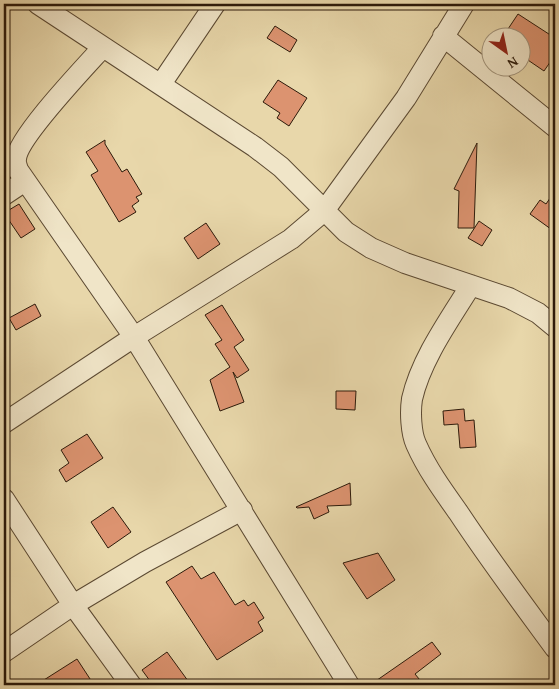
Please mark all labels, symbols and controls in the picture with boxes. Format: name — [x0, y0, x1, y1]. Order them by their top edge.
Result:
north arrow — [482, 28, 532, 78]
text: N — [503, 52, 522, 74]

